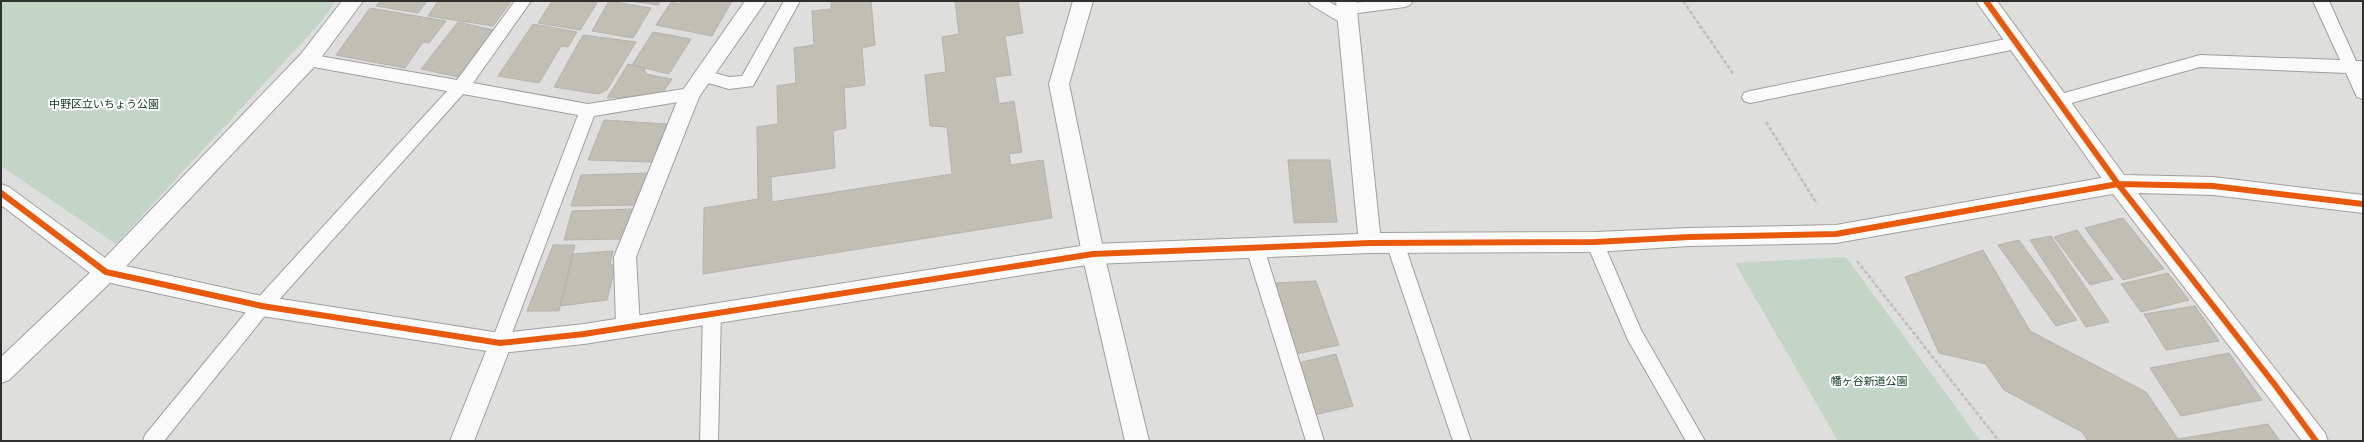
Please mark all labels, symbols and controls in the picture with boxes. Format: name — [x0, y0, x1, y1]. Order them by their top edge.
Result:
park label: 中野区立いちょう公園 — [49, 98, 159, 112]
park label: 幡ヶ谷新道公園 — [1831, 375, 1908, 389]

